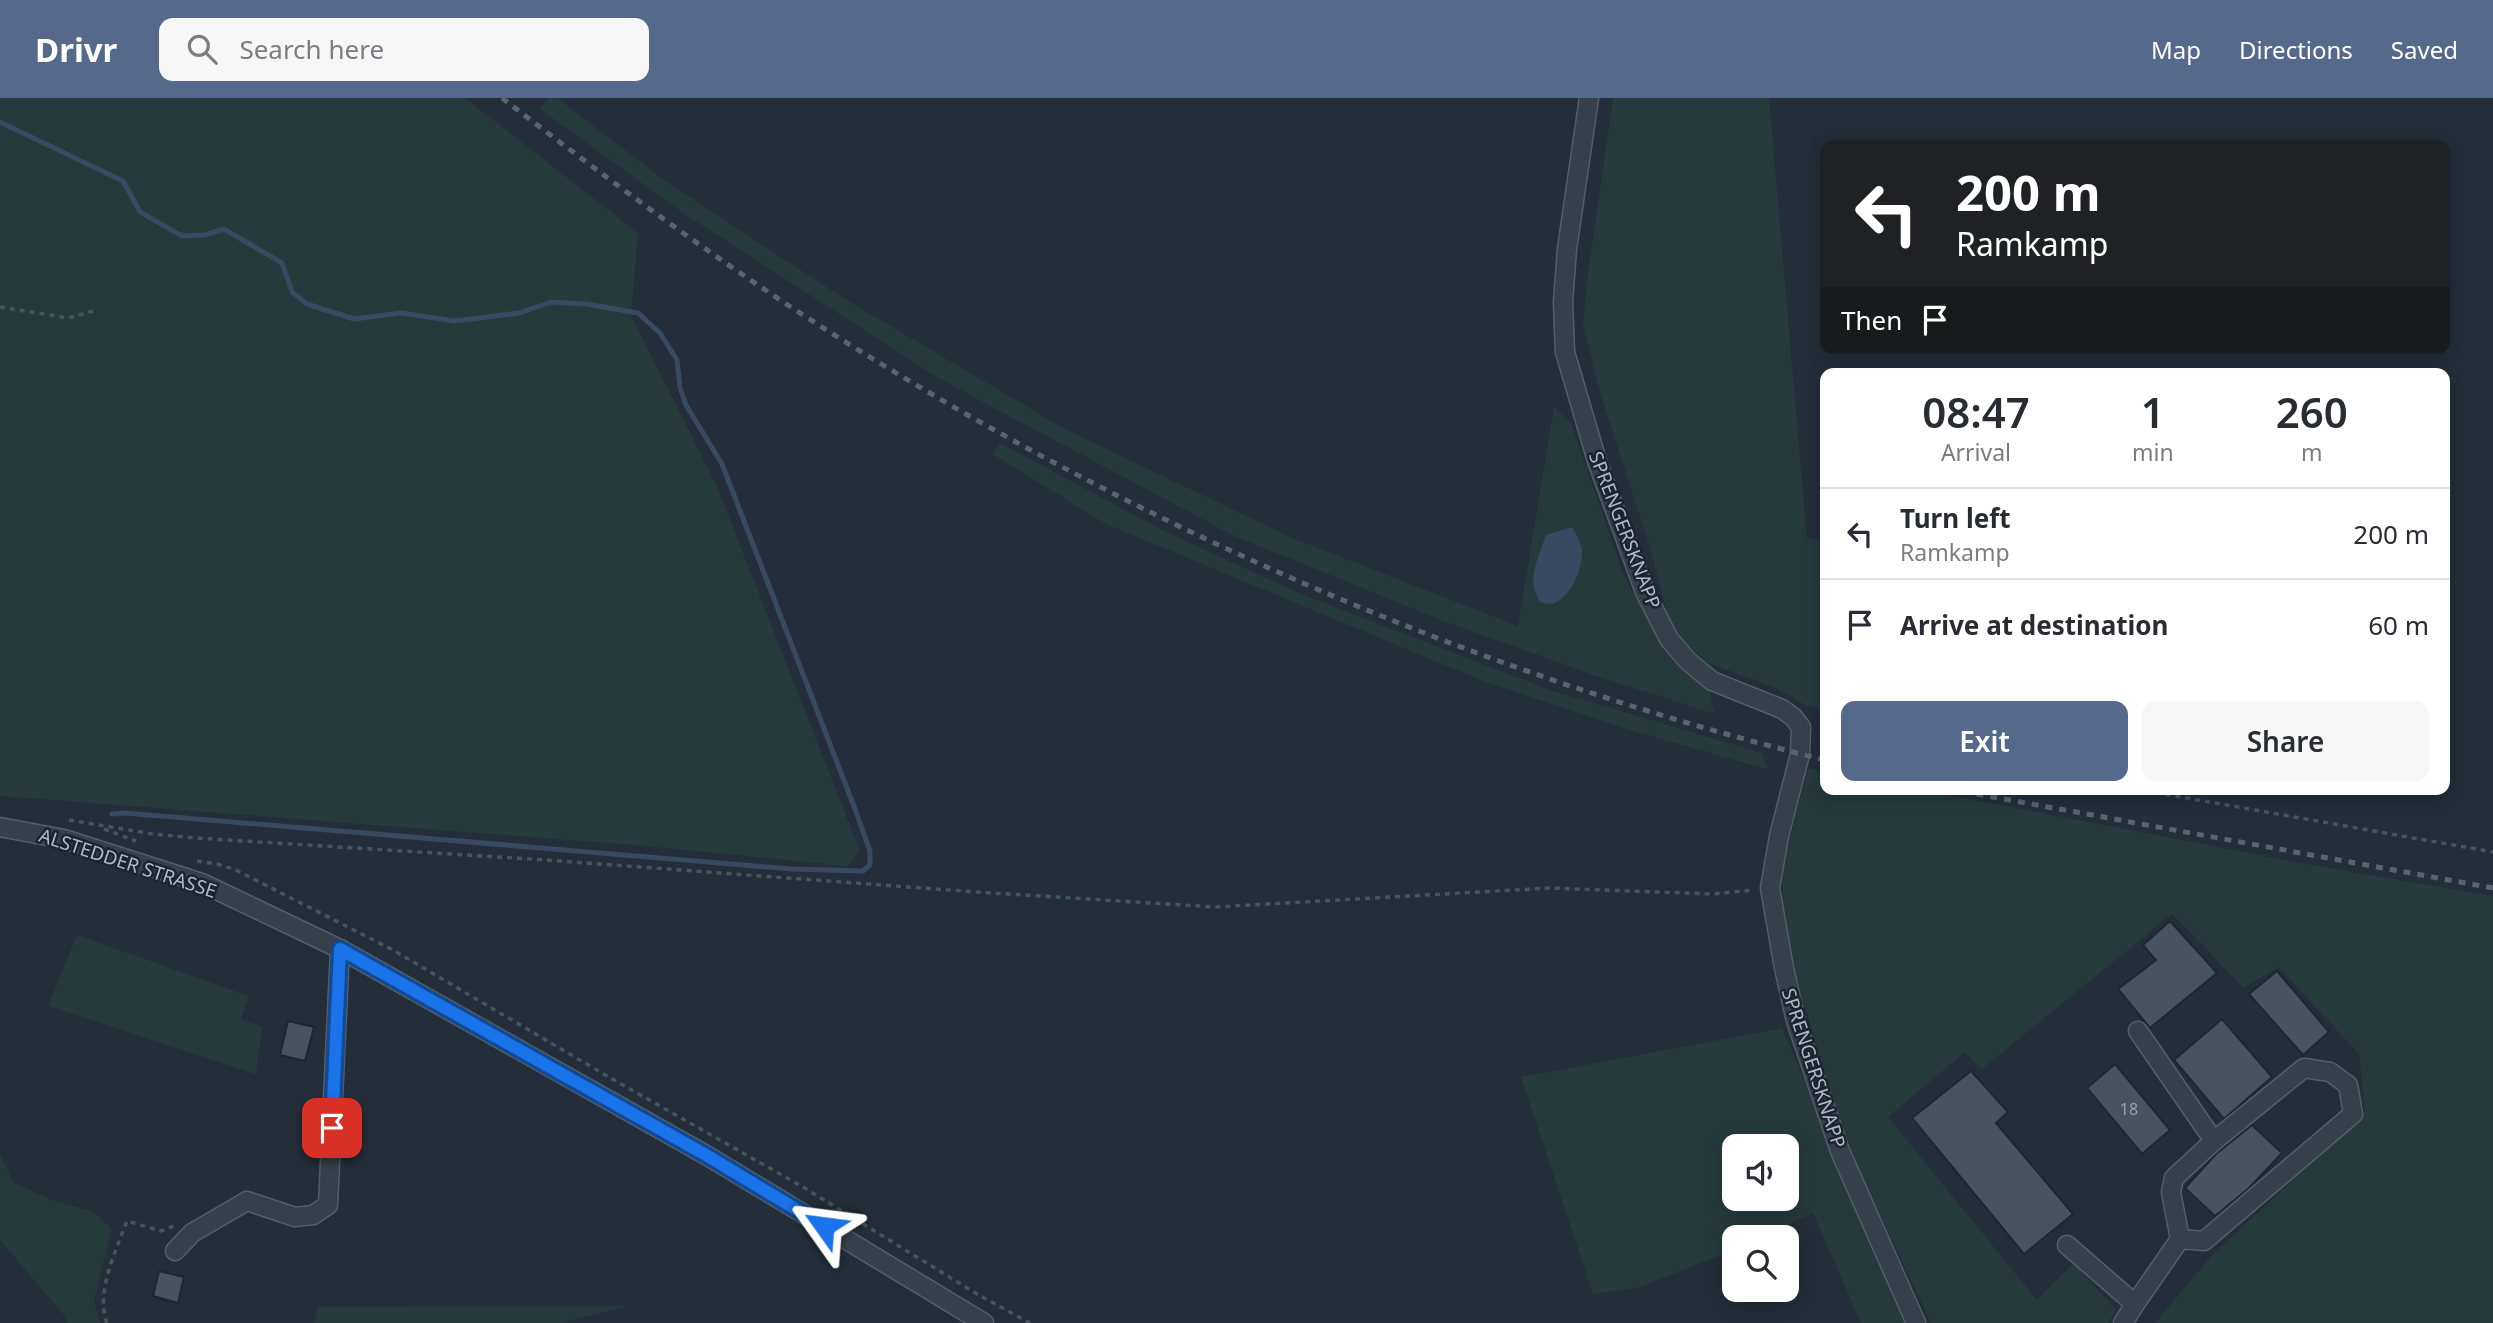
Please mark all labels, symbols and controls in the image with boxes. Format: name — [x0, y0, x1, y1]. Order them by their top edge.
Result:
search box — [159, 18, 649, 81]
text: Drivr — [35, 27, 117, 72]
icon: search — [183, 30, 221, 68]
text: Search here — [239, 31, 384, 67]
text: Map — [2151, 33, 2201, 66]
text: Directions — [2239, 33, 2353, 66]
text: Saved — [2391, 33, 2458, 66]
text: 200 m — [1956, 159, 2101, 225]
icon: left — [1841, 168, 1932, 259]
text: Ramkamp — [1956, 222, 2108, 265]
icon: arrive — [1916, 301, 1954, 339]
text: Then — [1841, 302, 1902, 338]
text: 08:47 — [1922, 383, 2030, 440]
text: 1 — [2141, 383, 2165, 440]
text: 260 — [2276, 383, 2348, 440]
text: Arrival — [1941, 436, 2011, 468]
text: min — [2132, 436, 2174, 468]
text: m — [2301, 436, 2323, 468]
street label: SPRENGERSKNAPP — [1583, 448, 1667, 612]
text: Turn left — [1900, 500, 2011, 536]
icon: left — [1841, 515, 1879, 553]
text: 200 m — [2353, 516, 2429, 552]
text: Ramkamp — [1900, 536, 2010, 568]
icon: arrive — [1841, 606, 1879, 644]
text: Arrive at destination — [1900, 607, 2169, 643]
text: 60 m — [2368, 607, 2429, 643]
button: Exit — [1841, 701, 2128, 781]
button: Share — [2142, 701, 2429, 781]
street label: ALSTEDDER STRASSE — [36, 822, 220, 904]
street label: SPRENGERSKNAPP — [1776, 985, 1852, 1151]
pin — [302, 1098, 362, 1158]
house number: 18 — [2120, 1098, 2138, 1120]
icon: arrive — [313, 1109, 351, 1147]
map controls — [1722, 1134, 1799, 1302]
button: sound — [1722, 1134, 1799, 1211]
position arrow — [787, 1189, 861, 1263]
button: search — [1722, 1225, 1799, 1302]

